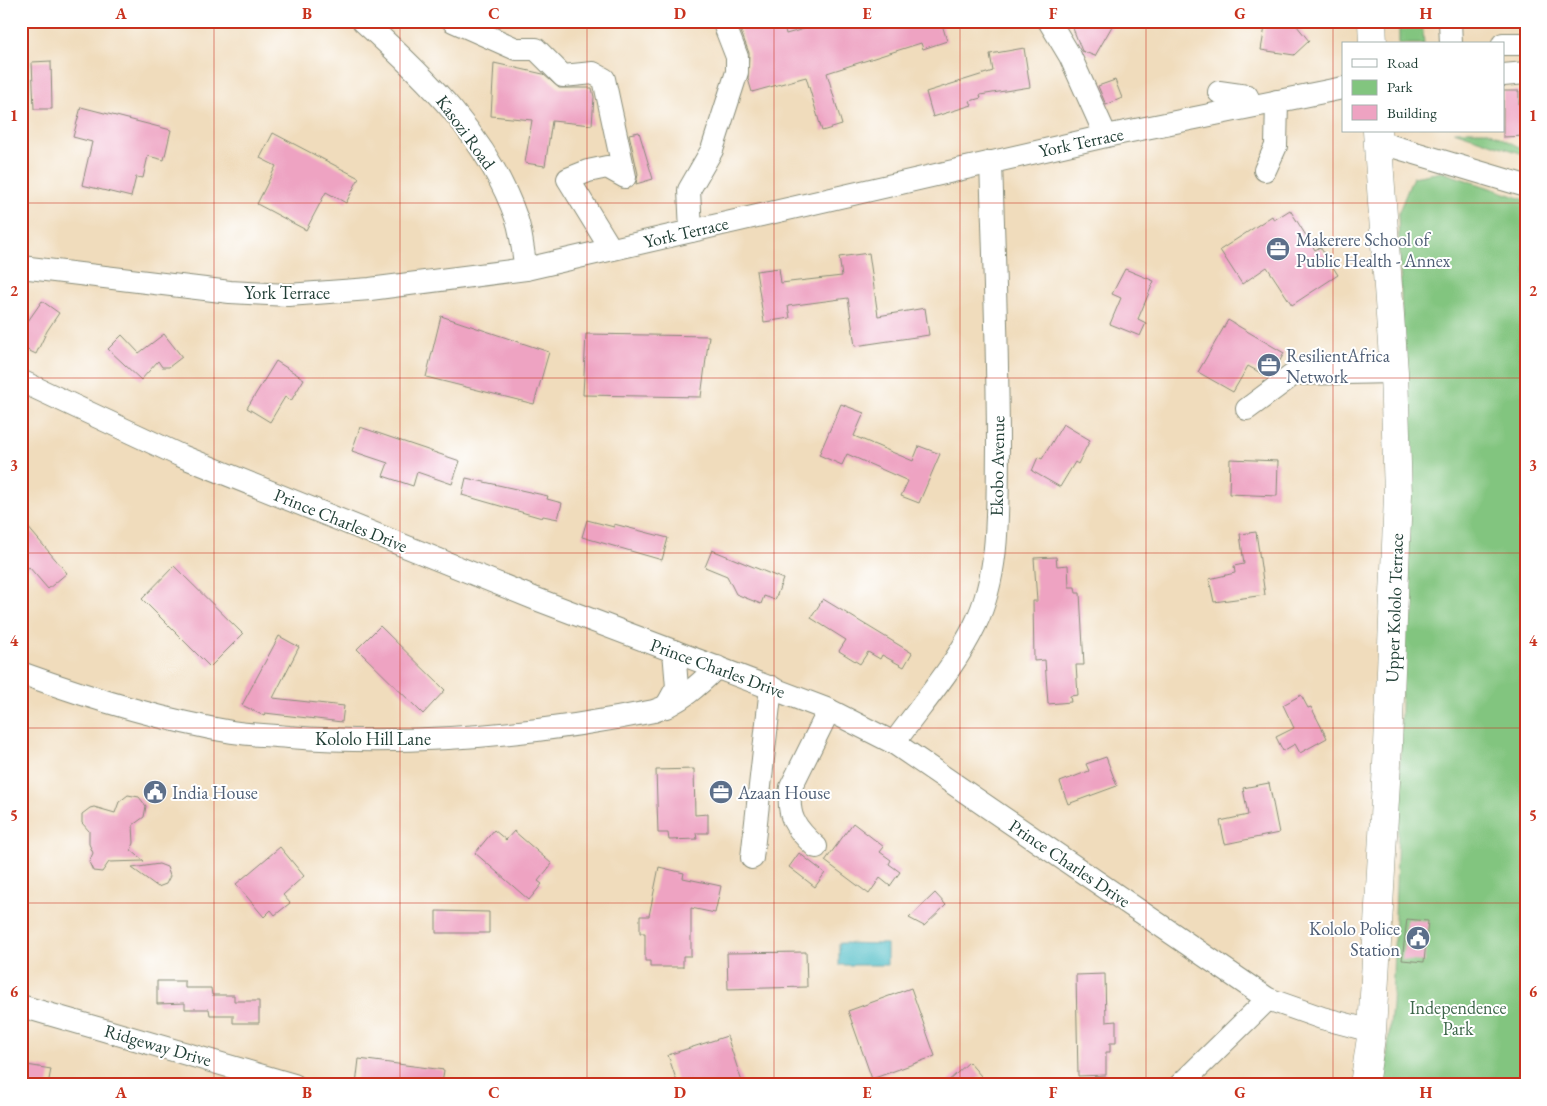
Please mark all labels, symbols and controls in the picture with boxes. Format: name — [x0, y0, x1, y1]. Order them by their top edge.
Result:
text: A — [114, 3, 127, 24]
text: B — [302, 3, 312, 24]
text: C — [488, 3, 500, 24]
text: D — [674, 3, 686, 24]
text: E — [862, 3, 872, 24]
text: F — [1049, 3, 1058, 24]
text: G — [1234, 3, 1246, 24]
text: H — [1420, 3, 1433, 24]
legend — [1342, 42, 1504, 132]
text: Road — [1387, 53, 1419, 72]
text: Park — [1387, 77, 1414, 96]
street label: Kasozi Road — [431, 90, 501, 174]
text: Building — [1387, 103, 1437, 122]
text: 1 — [10, 105, 18, 126]
text: 1 — [1529, 105, 1537, 126]
street label: York Terrace — [1037, 122, 1125, 162]
street label: York Terrace — [642, 211, 730, 253]
place label: Makerere School of Public Health - Annex — [1296, 228, 1450, 272]
office icon: Makerere School of Public Health - Annex — [1265, 236, 1291, 262]
text: 2 — [10, 280, 19, 301]
text: 2 — [1529, 280, 1538, 301]
street label: York Terrace — [244, 281, 330, 304]
place label: ResilientAfrica Network — [1286, 344, 1391, 388]
office icon: ResilientAfrica Network — [1256, 352, 1282, 378]
street label: Ekobo Avenue — [985, 415, 1009, 517]
text: 3 — [10, 455, 18, 476]
text: 3 — [1529, 455, 1537, 476]
street label: Prince Charles Drive — [271, 483, 411, 557]
street label: Upper Kololo Terrace — [1380, 533, 1408, 683]
text: 4 — [10, 630, 19, 651]
text: 4 — [1529, 630, 1538, 651]
street label: Prince Charles Drive — [647, 633, 789, 703]
street label: Kololo Hill Lane — [315, 727, 431, 750]
public building icon: India House — [142, 779, 168, 805]
office icon: Azaan House — [708, 779, 734, 805]
place label: India House — [172, 781, 258, 804]
place label: Azaan House — [737, 781, 830, 804]
text: 5 — [10, 805, 18, 826]
text: 5 — [1529, 805, 1537, 826]
street label: Prince Charles Drive — [1005, 814, 1135, 912]
place label: Kololo Police Station — [1309, 917, 1400, 961]
public building icon: Kololo Police Station — [1405, 925, 1431, 951]
text: 6 — [10, 981, 19, 1002]
text: 6 — [1529, 981, 1538, 1002]
park label: Independence Park — [1409, 996, 1507, 1040]
street label: Ridgeway Drive — [102, 1019, 214, 1071]
text: A — [114, 1082, 127, 1103]
text: B — [302, 1082, 312, 1103]
text: C — [488, 1082, 500, 1103]
text: D — [674, 1082, 686, 1103]
text: E — [862, 1082, 872, 1103]
text: F — [1049, 1082, 1058, 1103]
text: G — [1234, 1082, 1246, 1103]
text: H — [1420, 1082, 1433, 1103]

